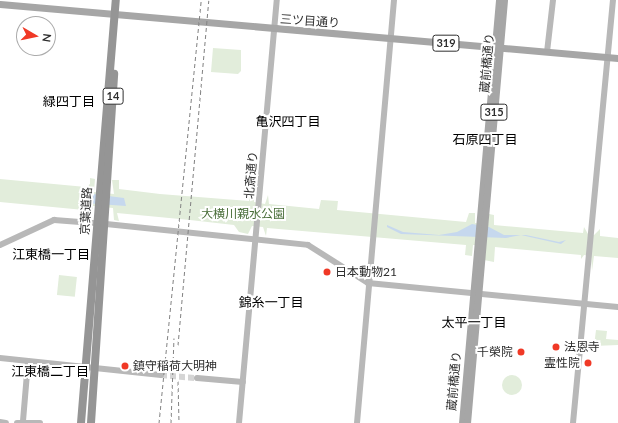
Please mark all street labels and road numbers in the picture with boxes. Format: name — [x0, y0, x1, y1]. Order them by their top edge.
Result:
street label: 三ツ目通り — [280, 12, 340, 30]
street label: 蔵前橋通り — [477, 32, 497, 94]
road number: 319 — [432, 34, 460, 52]
road number: 14 — [102, 87, 124, 105]
road number: 315 — [480, 103, 508, 121]
street label: 北斎通り — [242, 150, 260, 200]
street label: 京葉道路 — [78, 187, 94, 235]
street label: 蔵前橋通り — [444, 350, 464, 412]

